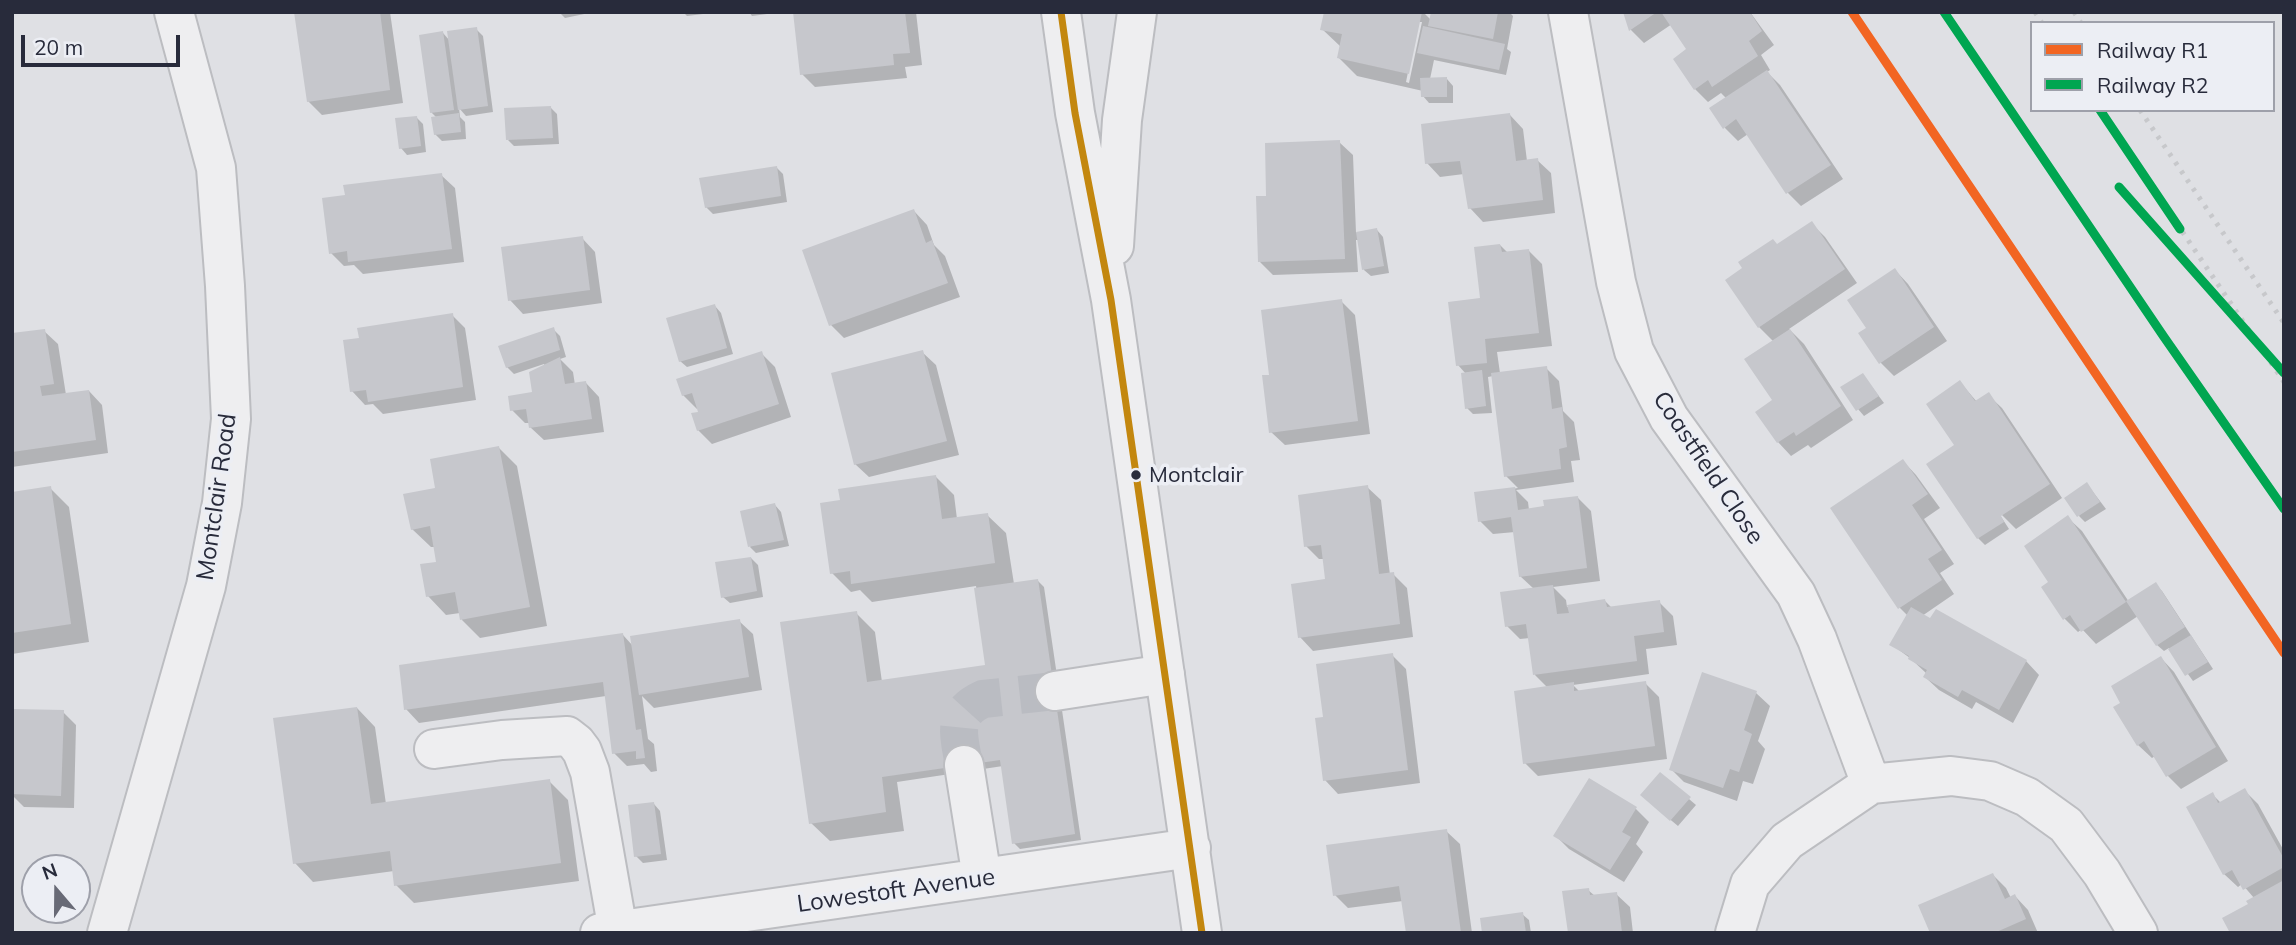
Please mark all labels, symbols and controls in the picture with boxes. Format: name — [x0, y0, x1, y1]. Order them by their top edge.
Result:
scale bar — [24, 21, 184, 65]
legend — [2030, 21, 2275, 112]
text: 20 m — [34, 34, 83, 60]
text: Railway R1 — [2097, 37, 2208, 63]
text: Railway R2 — [2097, 72, 2208, 98]
street label: Coastfield Close — [1646, 386, 1770, 550]
street label: Montclair Road — [191, 412, 243, 582]
place label: Montclair — [1149, 462, 1243, 488]
marker: Montclair — [1129, 468, 1143, 482]
north arrow — [21, 854, 91, 924]
text: N — [39, 857, 60, 885]
street label: Lowestoft Avenue — [795, 863, 997, 919]

